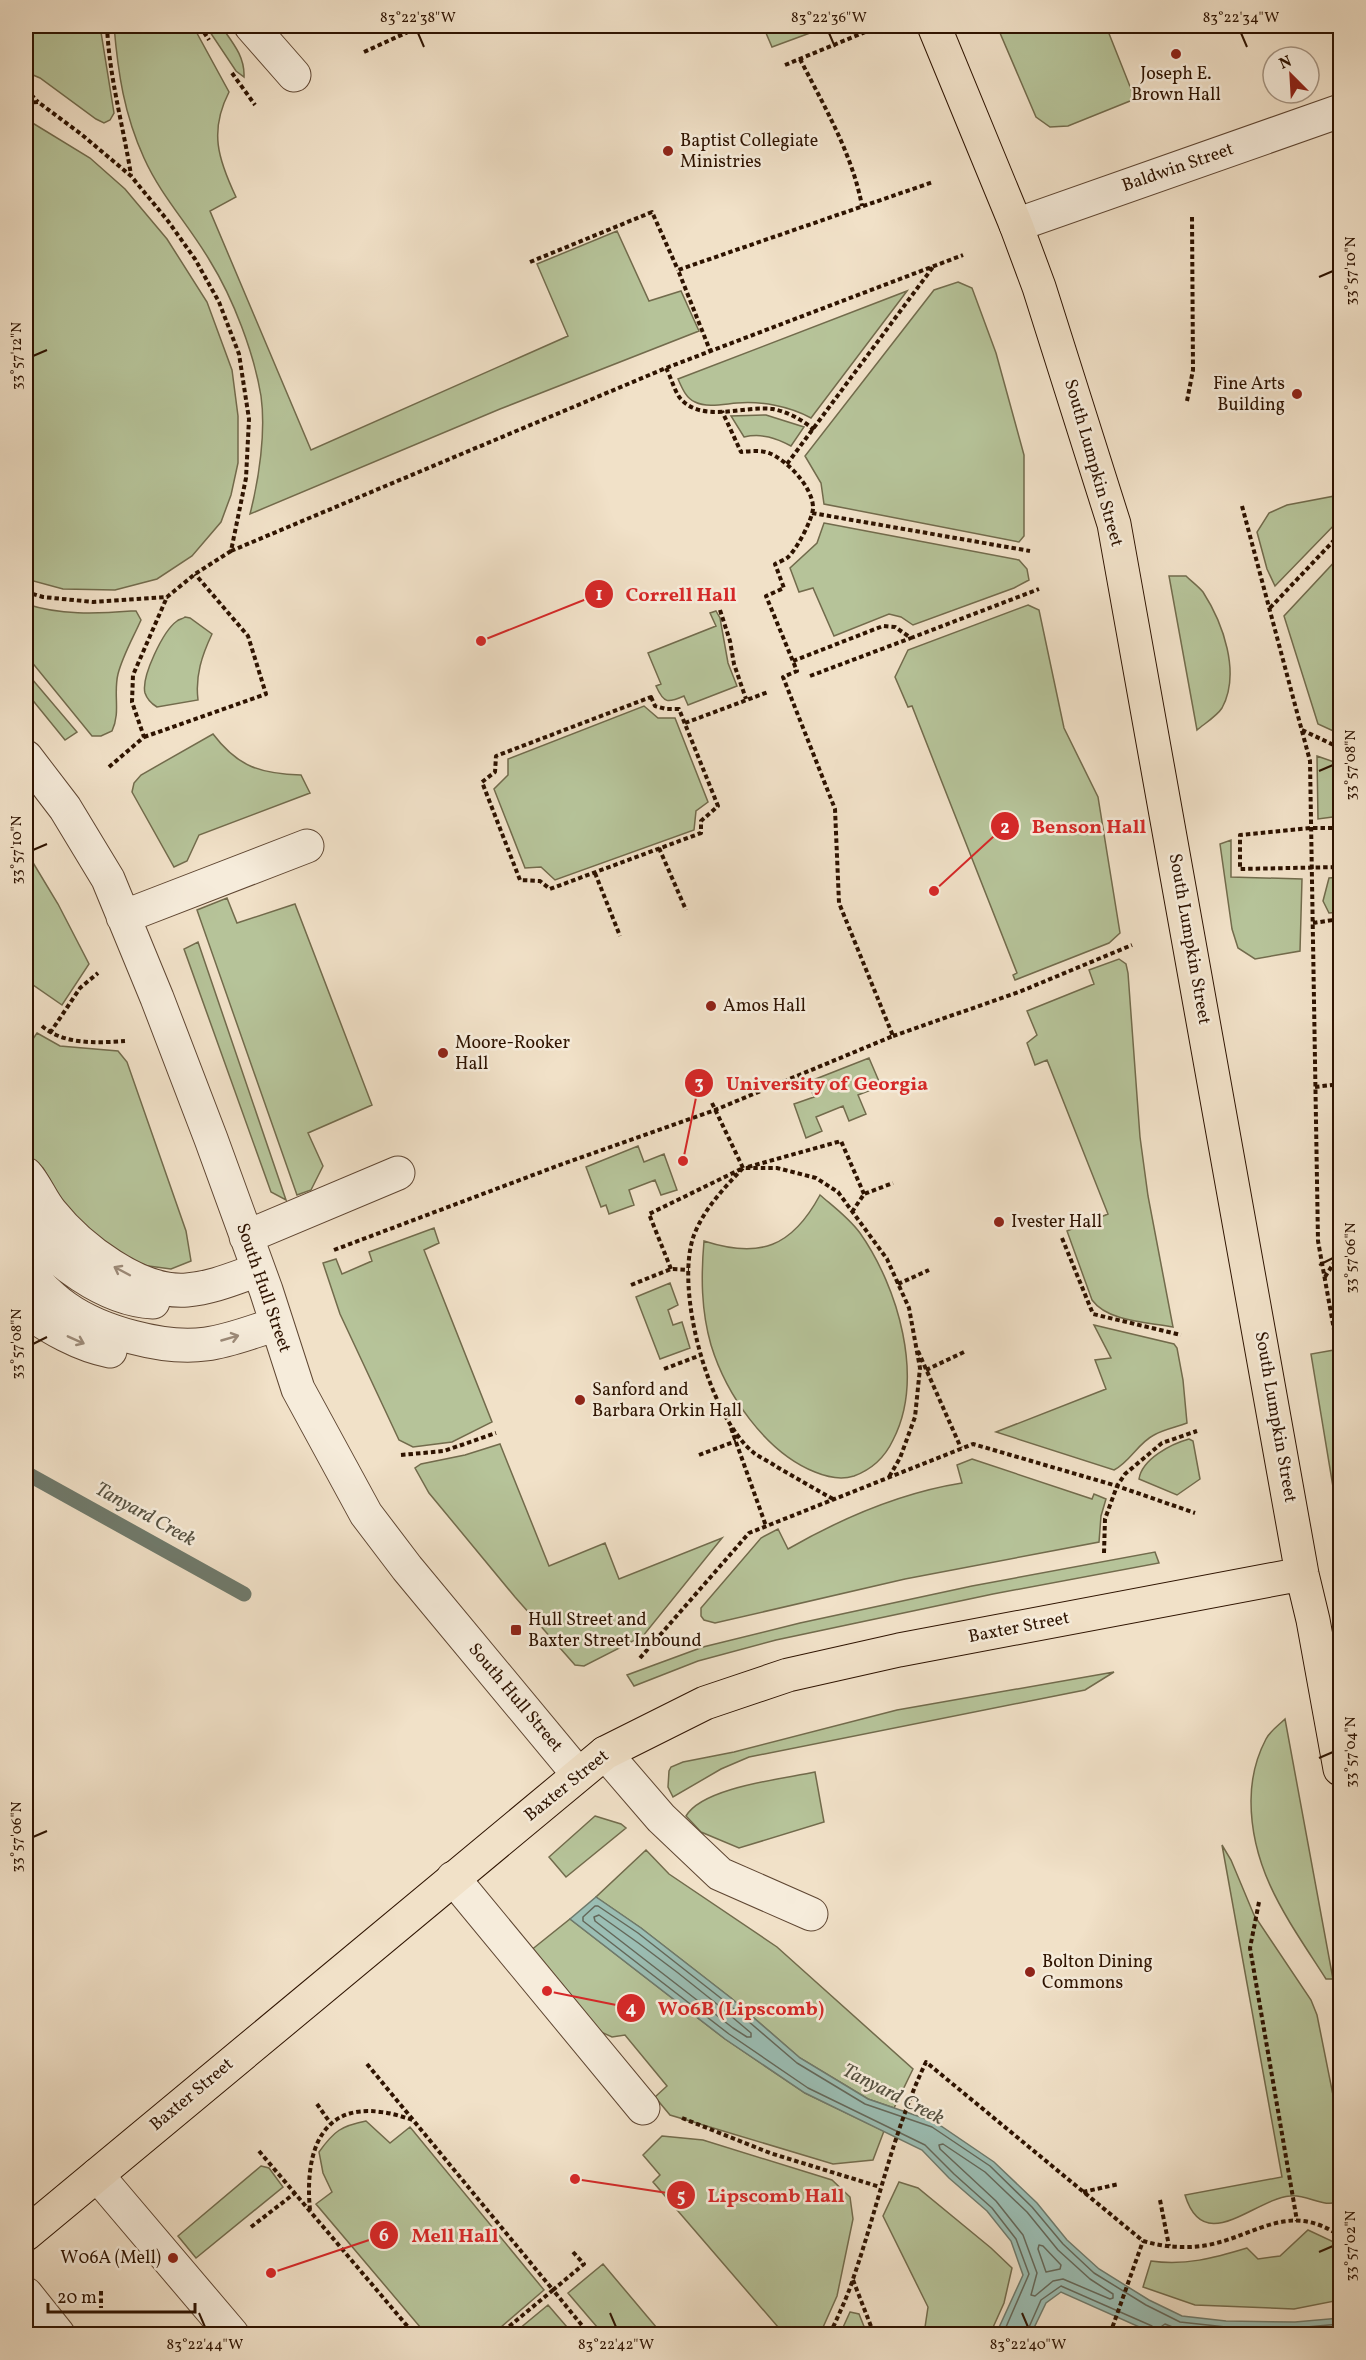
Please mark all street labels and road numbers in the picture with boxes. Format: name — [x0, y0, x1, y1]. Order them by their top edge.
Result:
street label: Baldwin Street — [1119, 137, 1237, 199]
street label: South Lumpkin Street — [1057, 376, 1129, 550]
street label: South Lumpkin Street — [1162, 851, 1216, 1027]
street label: South Hull Street — [229, 1220, 297, 1356]
street label: South Lumpkin Street — [1248, 1329, 1302, 1505]
street label: Baxter Street — [966, 1606, 1072, 1650]
street label: South Hull Street — [462, 1638, 568, 1758]
street label: Baxter Street — [519, 1744, 615, 1828]
street label: Baxter Street — [145, 2053, 239, 2137]

